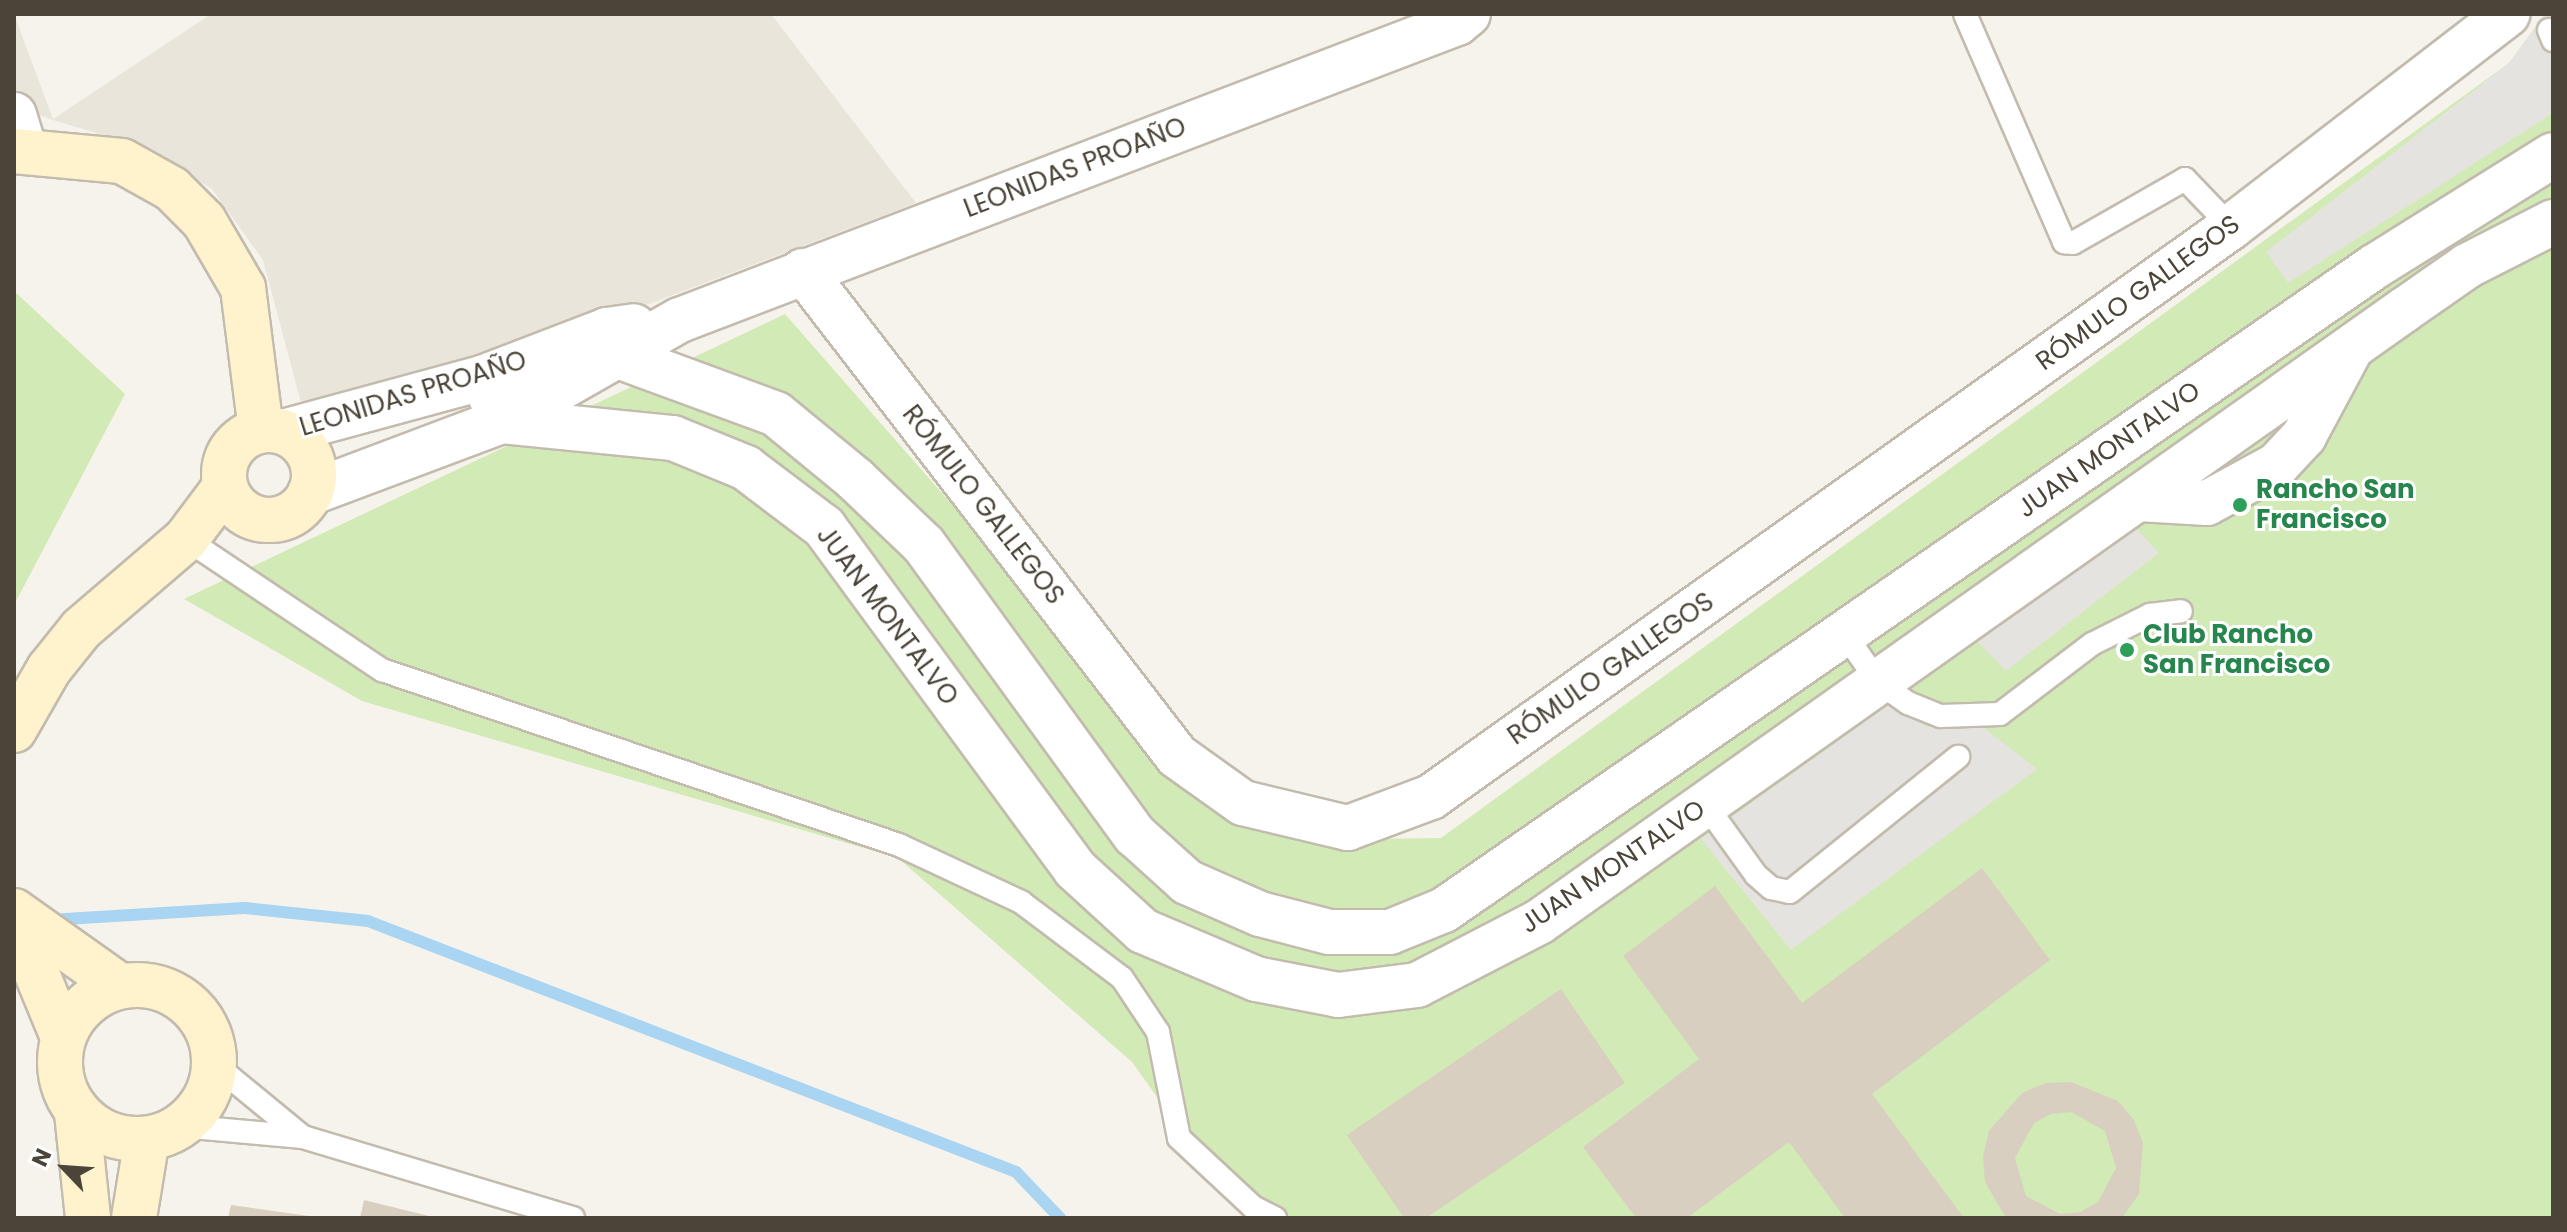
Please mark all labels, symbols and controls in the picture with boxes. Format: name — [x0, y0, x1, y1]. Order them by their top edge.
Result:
street label: LEONIDAS PROAÑO — [960, 111, 1190, 225]
street label: RÓMULO GALLEGOS — [2030, 209, 2246, 377]
street label: LEONIDAS PROAÑO — [296, 345, 530, 443]
street label: JUAN MONTALVO — [2012, 375, 2206, 525]
street label: RÓMULO GALLEGOS — [896, 399, 1070, 611]
place label: Rancho San Francisco — [2256, 474, 2415, 536]
marker: Rancho San Francisco — [2231, 496, 2249, 514]
street label: JUAN MONTALVO — [810, 520, 964, 712]
street label: RÓMULO GALLEGOS — [1502, 586, 1720, 752]
place label: Club Rancho San Francisco — [2143, 619, 2330, 680]
marker: Club Rancho San Francisco — [2118, 641, 2136, 659]
street label: JUAN MONTALVO — [1515, 794, 1711, 940]
north arrow — [24, 1128, 104, 1208]
text: N — [24, 1144, 59, 1172]

